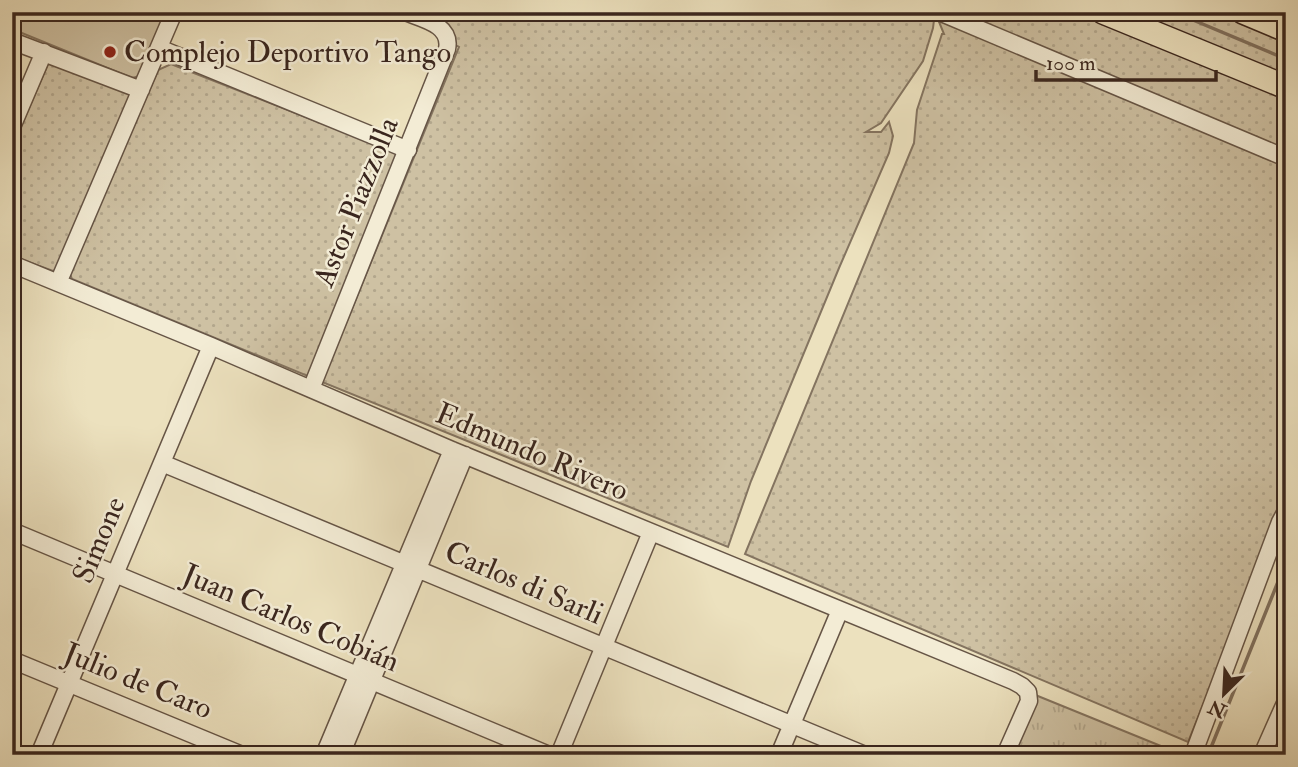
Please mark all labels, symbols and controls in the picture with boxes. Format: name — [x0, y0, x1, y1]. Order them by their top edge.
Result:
place label: Complejo Deportivo Tango — [124, 34, 451, 71]
scale bar — [1036, 38, 1216, 82]
marker: Complejo Deportivo Tango — [102, 44, 118, 60]
text: 100 m — [1046, 50, 1096, 77]
street label: Astor Piazzolla — [305, 111, 407, 293]
street label: Edmundo Rivero — [430, 395, 634, 509]
street label: Simone — [64, 491, 134, 589]
street label: Carlos di Sarli — [439, 533, 609, 633]
street label: Juan Carlos Cobián — [176, 555, 405, 680]
street label: Julio de Caro — [58, 634, 218, 727]
north arrow — [1190, 658, 1260, 728]
text: N — [1204, 694, 1231, 723]

